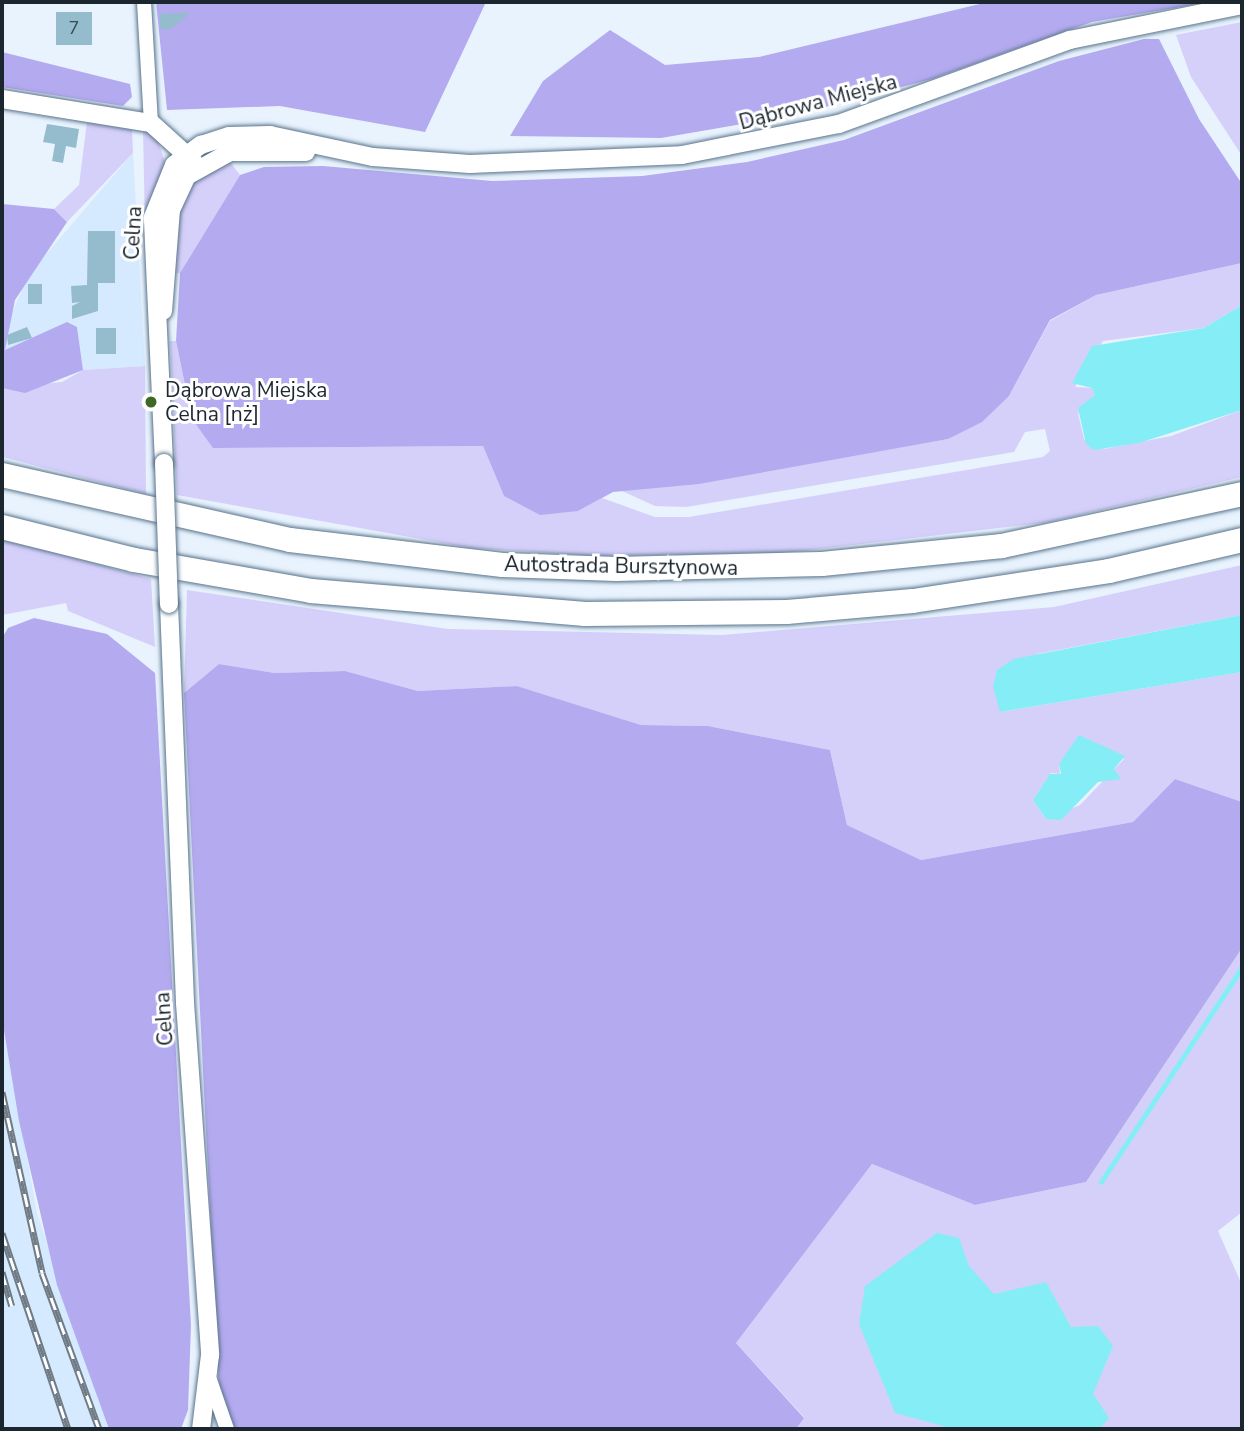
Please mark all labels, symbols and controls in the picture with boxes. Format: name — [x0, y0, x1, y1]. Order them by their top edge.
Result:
house number: 7 — [69, 17, 79, 39]
street label: Dąbrowa Miejska — [736, 69, 900, 135]
street label: Celna — [119, 205, 147, 261]
place label: Dąbrowa Miejska Celna [nż] — [165, 377, 327, 427]
marker: Dąbrowa Miejska Celna [nż] — [143, 394, 159, 410]
street label: Autostrada Bursztynowa — [504, 551, 738, 581]
street label: Celna — [150, 991, 178, 1047]

